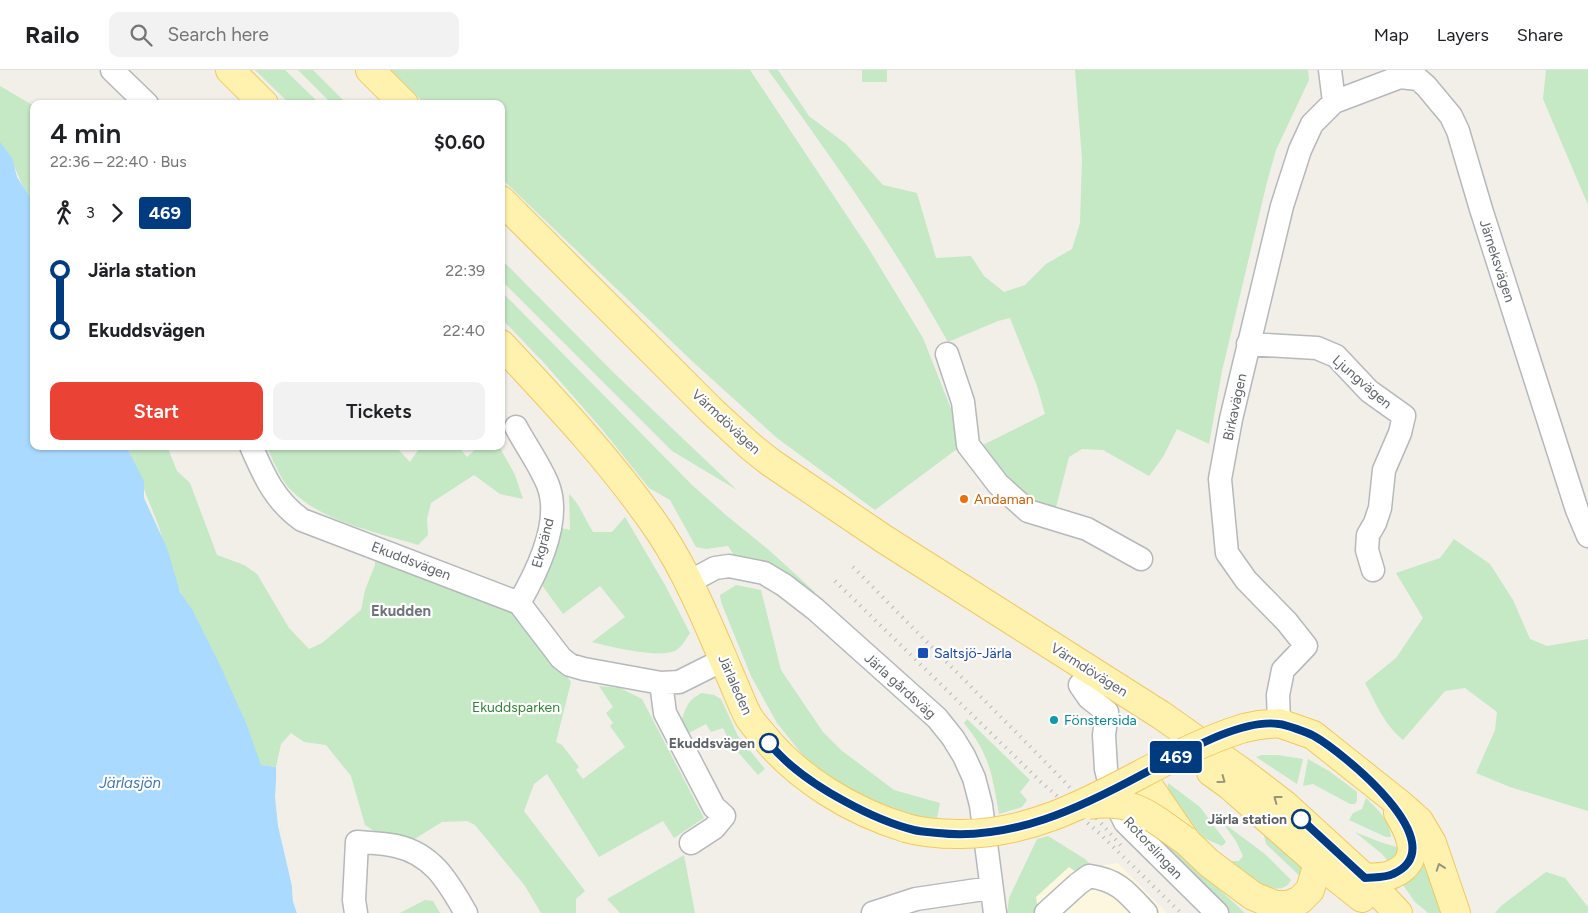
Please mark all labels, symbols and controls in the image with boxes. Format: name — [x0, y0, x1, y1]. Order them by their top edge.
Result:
search box — [109, 12, 459, 57]
text: Railo — [25, 20, 79, 49]
icon: search — [127, 21, 155, 49]
text: Search here — [167, 23, 269, 46]
text: Map — [1374, 24, 1409, 46]
text: Layers — [1437, 24, 1489, 46]
text: Share — [1517, 24, 1563, 46]
text: 4 min — [50, 116, 121, 150]
text: $0.60 — [434, 131, 485, 154]
text: 22:36 – 22:40 · Bus — [50, 152, 187, 171]
icon: walk — [50, 199, 78, 227]
icon: forward — [103, 199, 131, 227]
text: 469 — [149, 202, 181, 224]
text: 3 — [86, 203, 95, 222]
street label: Järneksvägen — [1476, 218, 1518, 305]
text: Järla station — [88, 259, 196, 282]
text: 22:39 — [445, 261, 485, 280]
text: Ekuddsvägen — [88, 319, 205, 342]
text: 22:40 — [443, 321, 485, 340]
street label: Ljungvägen — [1329, 352, 1395, 412]
street label: Birkavägen — [1220, 372, 1250, 442]
button: Start — [50, 382, 263, 440]
button: Tickets — [273, 382, 485, 440]
street label: Värmdövägen — [688, 386, 764, 458]
place label: Andaman — [974, 491, 1034, 508]
marker: Andaman — [958, 493, 970, 505]
street label: Ekgränd — [528, 516, 558, 570]
street label: Ekuddsvägen — [369, 538, 453, 584]
district label: Ekudden — [371, 602, 431, 620]
street label: Värmdövägen — [1047, 640, 1131, 701]
place label: Saltsjö-Järla — [934, 645, 1012, 662]
marker: Saltsjö-Järla — [916, 646, 930, 660]
street label: Järla gårdsväg — [861, 650, 939, 722]
street label: Järlaleden — [714, 652, 756, 718]
park label: Ekuddsparken — [472, 699, 560, 716]
place label: Fönstersida — [1064, 712, 1137, 729]
marker: Fönstersida — [1048, 714, 1060, 726]
marker: Ekuddsvägen — [759, 733, 779, 753]
place label: Ekuddsvägen — [669, 735, 755, 752]
line badge: 469 — [1147, 741, 1205, 773]
text: 469 — [1160, 746, 1192, 768]
water label: Järlasjön — [98, 774, 161, 792]
one-way arrow — [1216, 774, 1226, 783]
one-way arrow — [1274, 796, 1283, 804]
marker: Järla station — [1291, 809, 1311, 829]
place label: Järla station — [1207, 811, 1287, 828]
street label: Rotorslingan — [1120, 813, 1186, 883]
one-way arrow — [1436, 863, 1446, 872]

